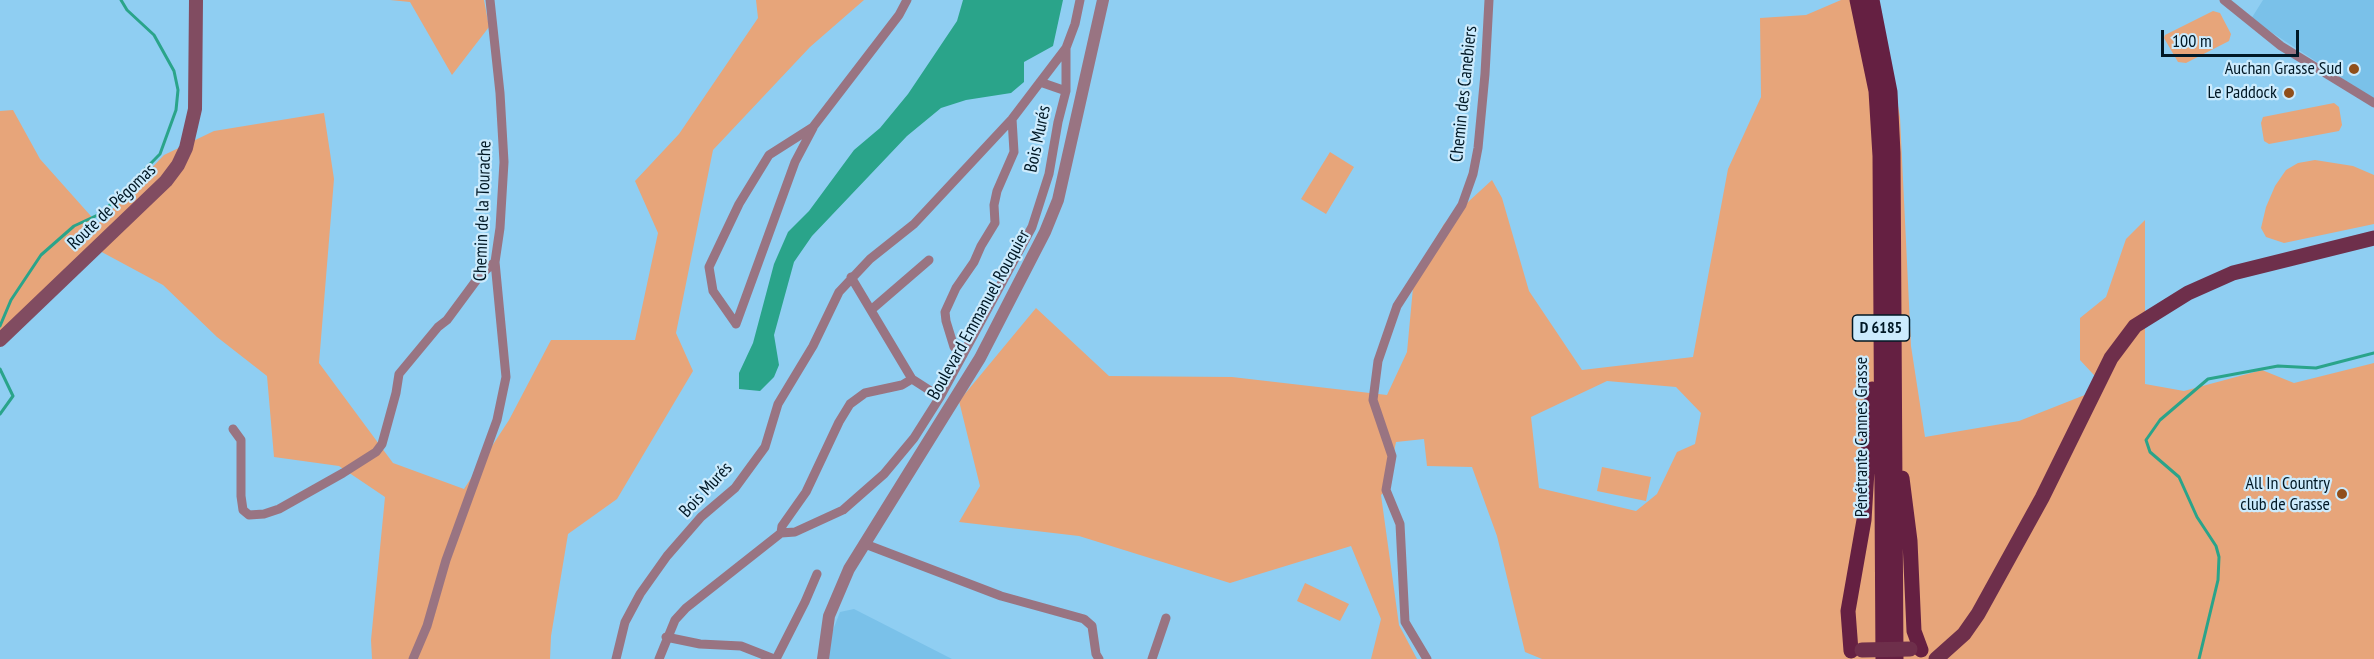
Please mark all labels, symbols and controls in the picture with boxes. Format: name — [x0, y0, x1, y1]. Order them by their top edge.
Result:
scale bar — [2164, 18, 2302, 56]
street label: Chemin des Canebiers — [1446, 25, 1482, 163]
text: 100 m — [2172, 29, 2212, 52]
place label: Auchan Grasse Sud — [2225, 58, 2342, 80]
marker: Auchan Grasse Sud — [2347, 62, 2361, 76]
place label: Le Paddock — [2207, 82, 2277, 104]
marker: Le Paddock — [2282, 86, 2296, 100]
street label: Bois Murés — [1020, 104, 1056, 174]
street label: Chemin de la Tourache — [470, 140, 496, 282]
street label: Route de Pégomas — [63, 160, 161, 254]
street label: Boulevard Emmanuel Rouquier — [923, 226, 1035, 404]
road number: D 6185 — [1852, 315, 1910, 341]
street label: Pénétrante Cannes Grasse — [1851, 357, 1873, 517]
street label: Bois Murés — [675, 458, 737, 522]
place label: All In Country club de Grasse — [2240, 473, 2330, 516]
marker: All In Country club de Grasse — [2335, 487, 2349, 501]

